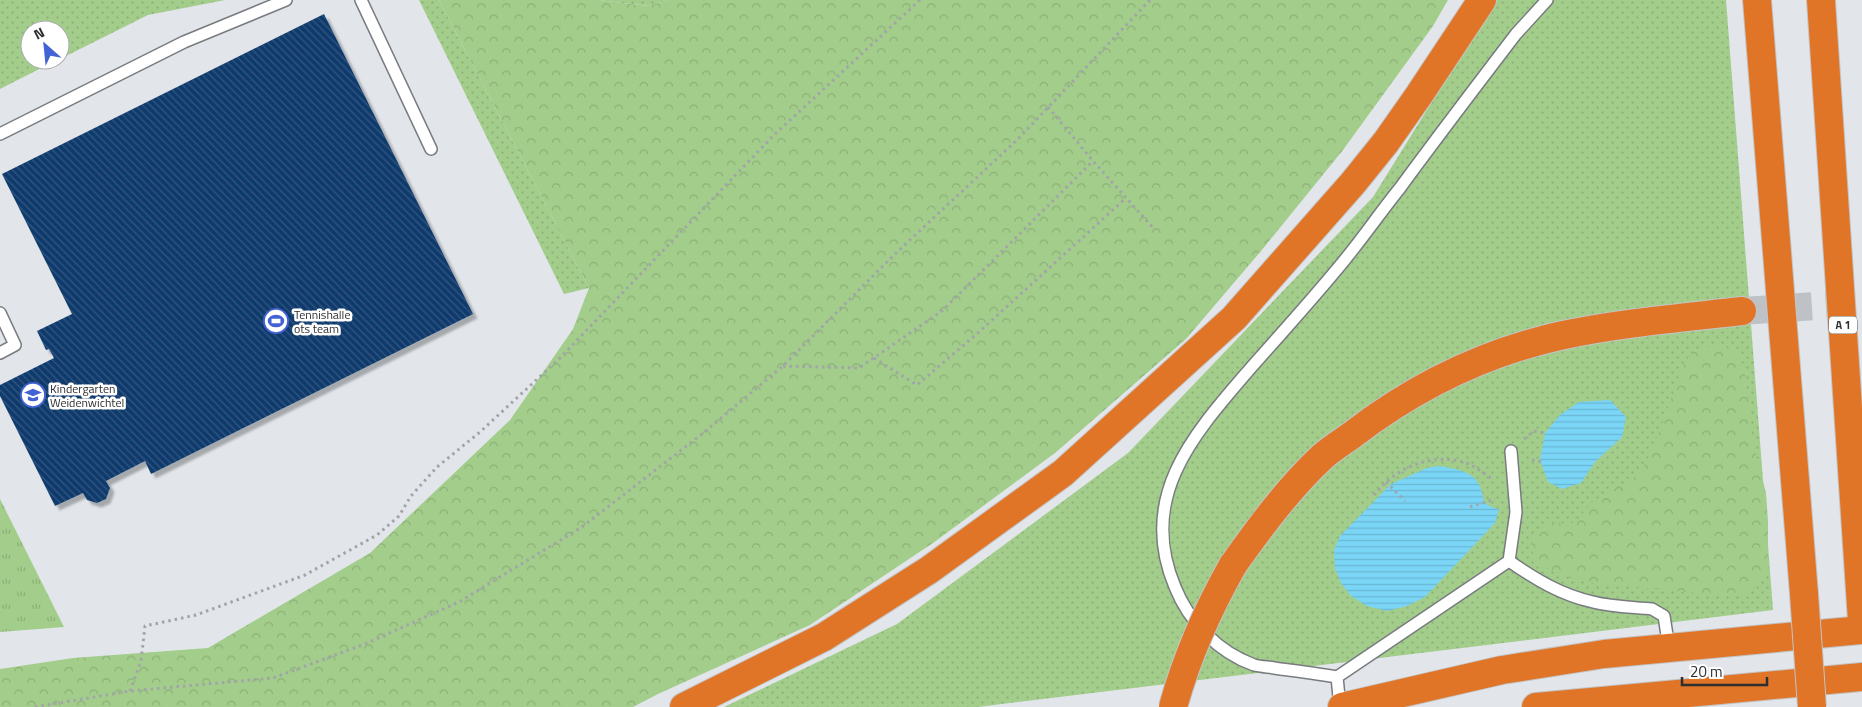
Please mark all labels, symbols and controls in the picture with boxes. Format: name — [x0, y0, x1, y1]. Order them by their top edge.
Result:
north arrow — [20, 20, 70, 70]
text: N — [30, 21, 48, 45]
place label: Tennishalle ots team — [294, 305, 350, 338]
sports icon: Tennishalle ots team — [263, 308, 289, 334]
road number: A 1 — [1829, 316, 1857, 334]
place label: Kindergarten Weidenwichtel — [50, 379, 124, 412]
school or university icon: Kindergarten Weidenwichtel — [20, 382, 46, 408]
scale bar — [1682, 654, 1767, 686]
text: 20 m — [1690, 660, 1723, 683]

